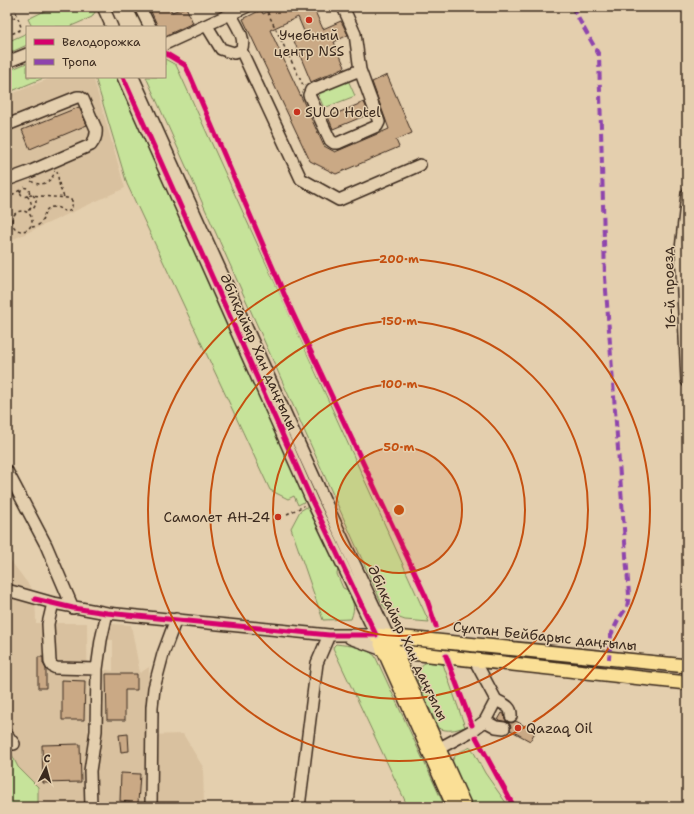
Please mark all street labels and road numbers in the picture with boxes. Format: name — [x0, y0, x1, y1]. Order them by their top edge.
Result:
street label: 16-й проезд — [659, 246, 679, 330]
street label: Әбілқайыр Хан даңғылы — [216, 271, 302, 433]
street label: Әбілқайыр Хан даңғылы — [364, 562, 452, 724]
street label: Сұлтан Бейбарыс даңғылы — [452, 617, 638, 655]

